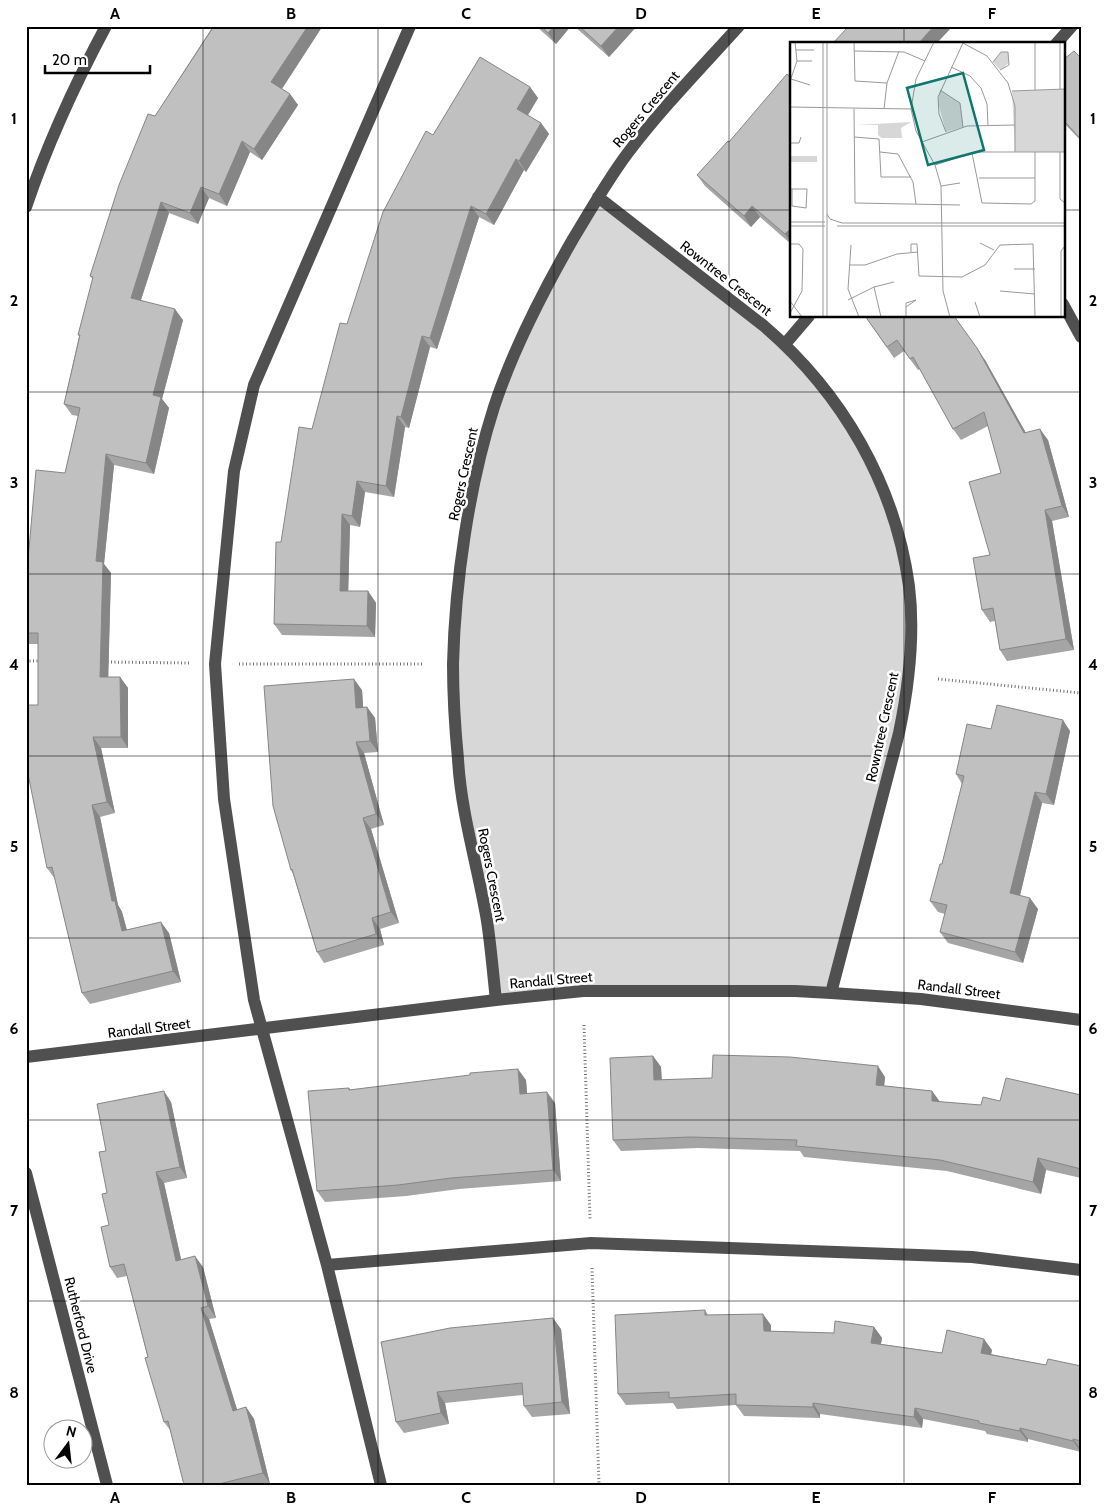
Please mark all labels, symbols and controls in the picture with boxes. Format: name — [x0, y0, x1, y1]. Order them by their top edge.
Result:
text: A — [110, 4, 120, 23]
text: B — [286, 4, 296, 23]
text: C — [461, 4, 471, 23]
text: D — [635, 4, 647, 23]
text: E — [811, 4, 821, 23]
text: F — [988, 4, 997, 23]
scale bar — [45, 42, 150, 74]
inset map — [790, 42, 1064, 318]
text: 20 m — [52, 51, 87, 69]
street label: Rogers Crescent — [609, 67, 684, 151]
text: 1 — [11, 109, 17, 128]
text: 1 — [1090, 109, 1096, 128]
street label: Rowntree Crescent — [676, 237, 776, 320]
text: 2 — [10, 291, 18, 310]
text: 2 — [1089, 291, 1097, 310]
street label: Rogers Crescent — [444, 425, 482, 522]
text: 3 — [10, 473, 18, 492]
text: 3 — [1089, 473, 1097, 492]
text: 4 — [9, 655, 19, 674]
text: 4 — [1088, 655, 1098, 674]
street label: Rowntree Crescent — [862, 670, 902, 784]
street label: Rogers Crescent — [474, 827, 510, 924]
text: 5 — [10, 837, 18, 856]
text: 5 — [1089, 837, 1097, 856]
street label: Randall Street — [509, 967, 593, 993]
street label: Randall Street — [917, 975, 1002, 1003]
street label: Randall Street — [107, 1014, 192, 1042]
text: 6 — [10, 1019, 19, 1038]
text: 6 — [1089, 1019, 1098, 1038]
text: 7 — [10, 1201, 19, 1220]
text: 7 — [1089, 1201, 1098, 1220]
street label: Rutherford Drive — [60, 1275, 102, 1375]
text: 8 — [9, 1383, 19, 1402]
text: 8 — [1088, 1383, 1098, 1402]
north arrow — [42, 1418, 92, 1468]
text: N — [64, 1421, 78, 1441]
text: A — [110, 1488, 120, 1507]
text: B — [286, 1488, 296, 1507]
text: C — [461, 1488, 471, 1507]
text: D — [635, 1488, 647, 1507]
text: E — [811, 1488, 821, 1507]
text: F — [988, 1488, 997, 1507]

